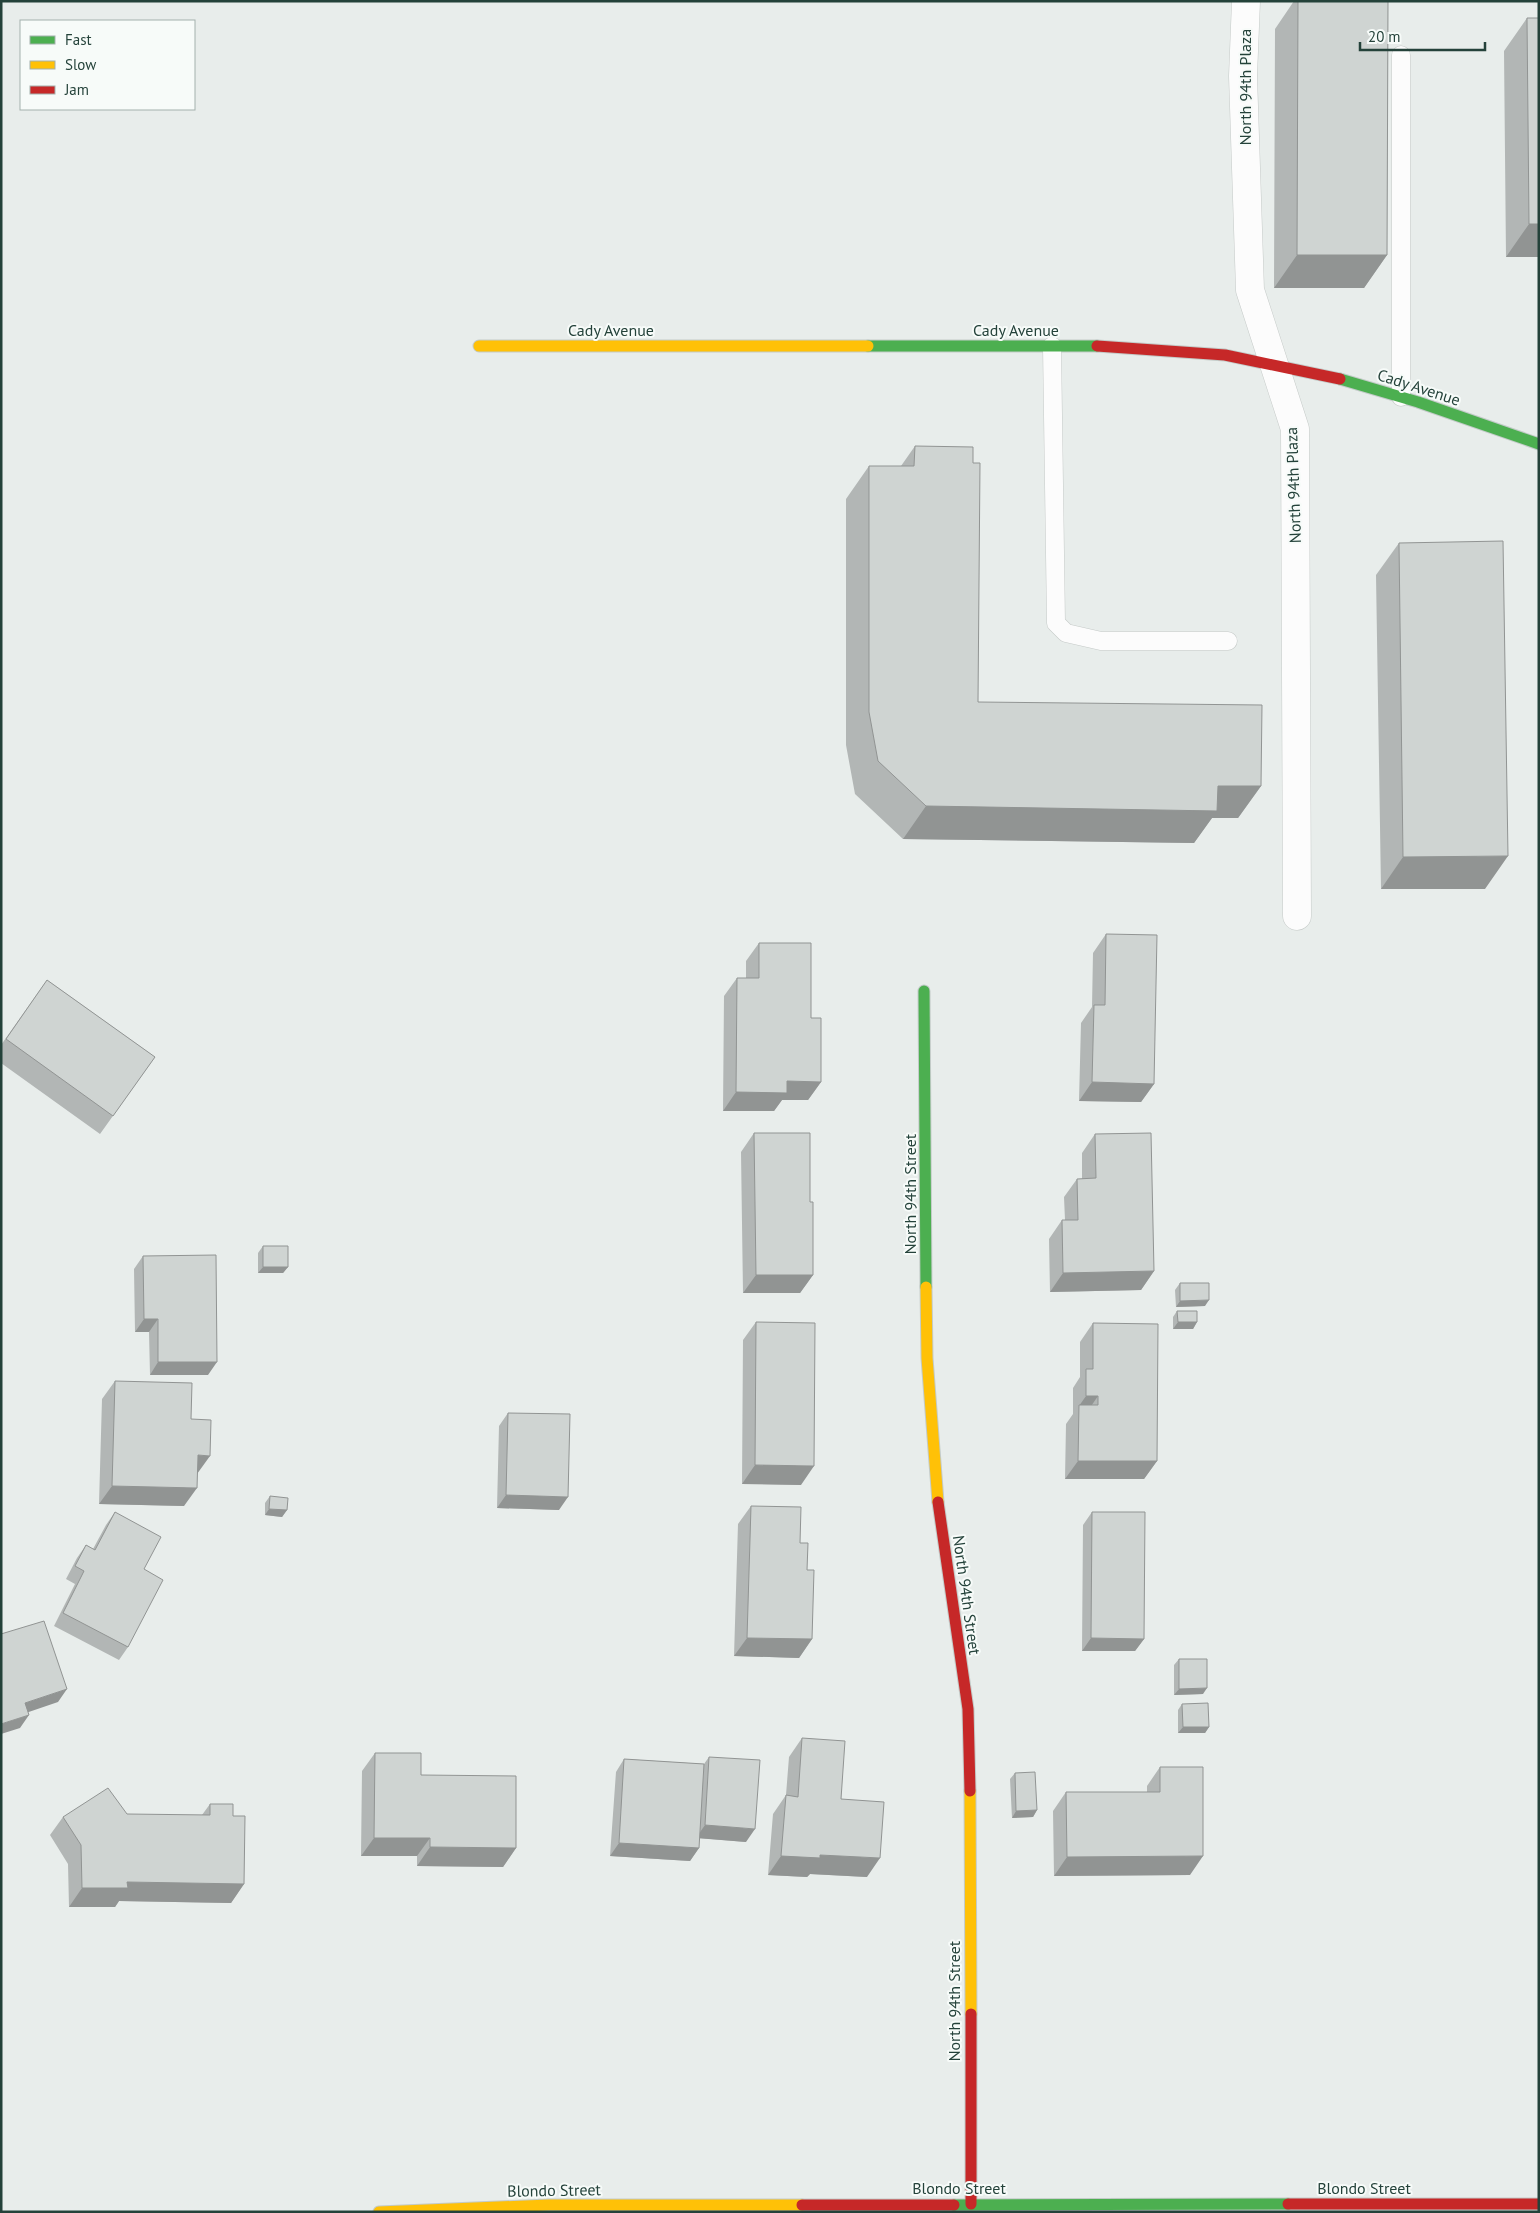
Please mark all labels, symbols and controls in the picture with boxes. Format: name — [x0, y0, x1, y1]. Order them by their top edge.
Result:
legend — [20, 20, 195, 110]
scale bar — [1360, 20, 1485, 52]
text: 20 m — [1368, 27, 1401, 46]
street label: North 94th Plaza — [1235, 29, 1255, 145]
text: Fast — [65, 30, 92, 49]
text: Slow — [65, 55, 96, 74]
text: Jam — [64, 80, 89, 99]
street label: Cady Avenue — [568, 320, 654, 340]
street label: Cady Avenue — [973, 320, 1059, 340]
street label: Cady Avenue — [1375, 364, 1463, 410]
street label: North 94th Plaza — [1281, 427, 1305, 543]
street label: North 94th Street — [900, 1133, 920, 1254]
street label: North 94th Street — [949, 1534, 985, 1657]
street label: North 94th Street — [944, 1940, 964, 2061]
street label: Blondo Street — [912, 2178, 1006, 2198]
street label: Blondo Street — [1317, 2178, 1411, 2198]
street label: Blondo Street — [507, 2179, 602, 2201]

